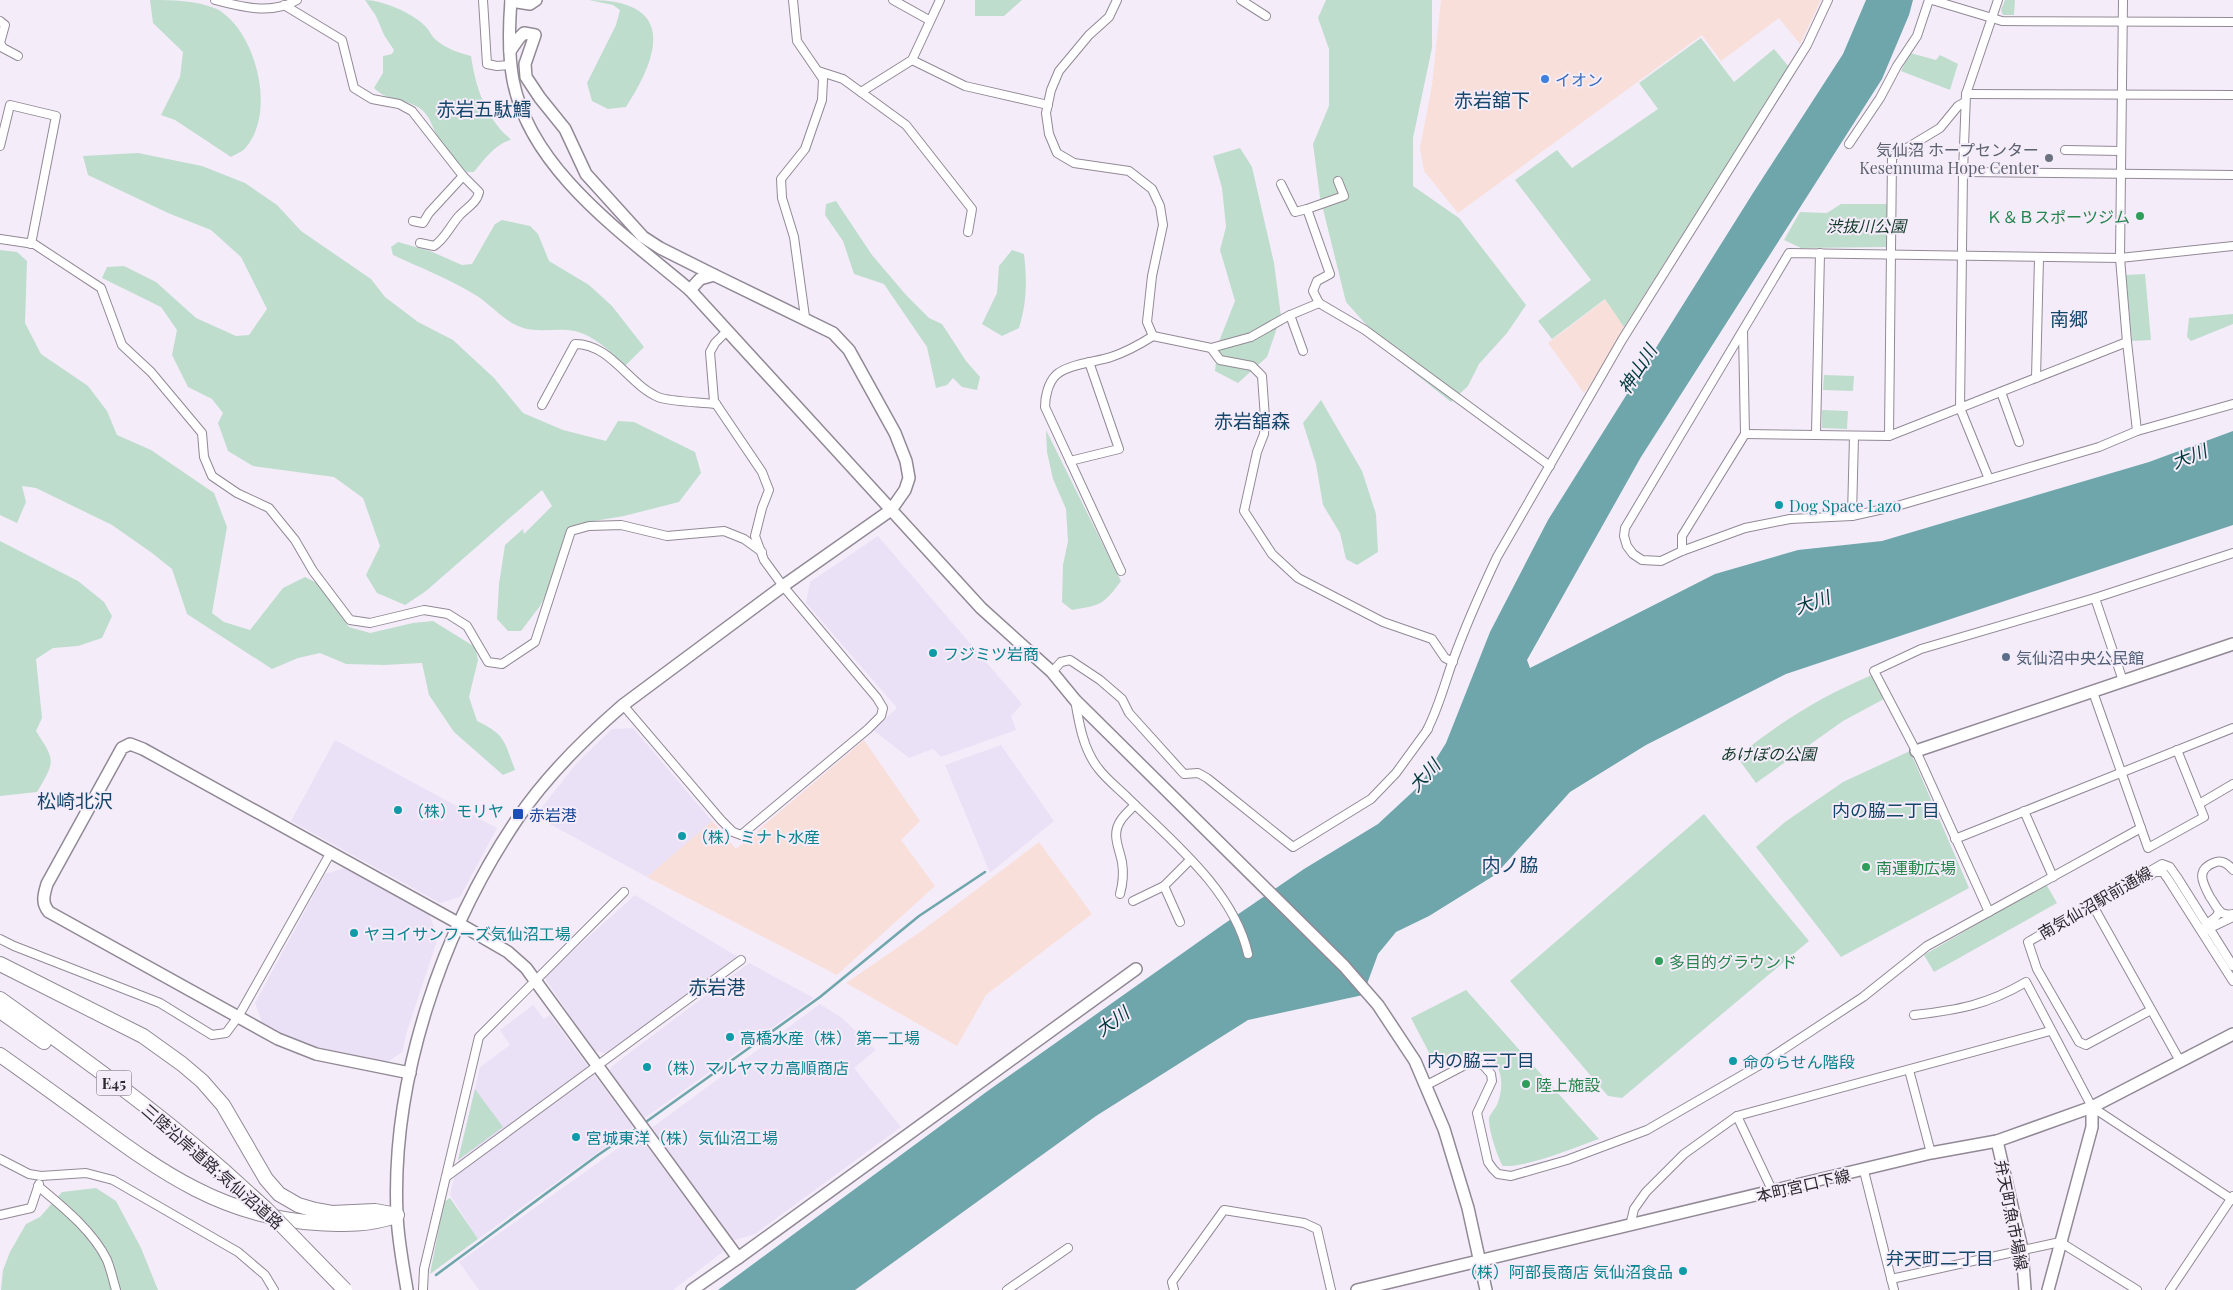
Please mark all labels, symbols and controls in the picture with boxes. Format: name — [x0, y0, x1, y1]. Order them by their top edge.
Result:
place label: イオン — [1555, 69, 1603, 90]
marker: イオン — [1539, 73, 1551, 85]
district label: 赤岩舘下 — [1454, 86, 1530, 112]
district label: 赤岩五駄鱈 — [436, 95, 532, 121]
place label: 気仙沼 ホープセンター Kesennuma Hope Center — [1859, 139, 2039, 178]
marker: 気仙沼 ホープセンター Kesennuma Hope Center — [2043, 152, 2055, 164]
place label: Ｋ＆Ｂスポーツジム — [1986, 206, 2130, 227]
marker: Ｋ＆Ｂスポーツジム — [2134, 210, 2146, 222]
park label: 渋抜川公園 — [1826, 215, 1908, 236]
district label: 南郷 — [2050, 305, 2088, 331]
water label: 神山川 — [1612, 338, 1663, 398]
district label: 赤岩舘森 — [1214, 407, 1290, 433]
water label: 大川 — [2168, 438, 2212, 474]
place label: Dog Space Lazo — [1789, 495, 1902, 516]
marker: Dog Space Lazo — [1773, 499, 1785, 511]
water label: 大川 — [1791, 584, 1835, 619]
place label: フジミツ岩商 — [943, 643, 1039, 664]
marker: フジミツ岩商 — [927, 647, 939, 659]
place label: 気仙沼中央公民館 — [2016, 647, 2144, 668]
marker: 気仙沼中央公民館 — [2000, 651, 2012, 663]
park label: あけぼの公園 — [1720, 743, 1818, 764]
water label: 大川 — [1403, 752, 1446, 796]
district label: 松崎北沢 — [37, 787, 113, 813]
district label: 内の脇二丁目 — [1832, 798, 1940, 822]
place label: （株）モリヤ — [408, 800, 504, 821]
marker: （株）モリヤ — [392, 804, 404, 816]
place label: 赤岩港 — [529, 804, 577, 825]
marker: 赤岩港 — [511, 807, 525, 821]
place label: （株）ミナト水産 — [692, 826, 820, 847]
marker: （株）ミナト水産 — [676, 830, 688, 842]
district label: 内ノ脇 — [1481, 851, 1539, 877]
place label: 南運動広場 — [1876, 857, 1956, 878]
marker: 南運動広場 — [1860, 861, 1872, 873]
street label: 南気仙沼駅前通線 — [2034, 861, 2156, 943]
place label: ヤヨイサンフーズ気仙沼工場 — [364, 923, 571, 944]
marker: ヤヨイサンフーズ気仙沼工場 — [348, 927, 360, 939]
place label: 多目的グラウンド — [1669, 951, 1797, 972]
marker: 多目的グラウンド — [1653, 955, 1665, 967]
district label: 赤岩港 — [688, 973, 746, 999]
water label: 大川 — [1090, 1000, 1135, 1041]
place label: 高橋水産（株） 第一工場 — [740, 1027, 920, 1048]
marker: 高橋水産（株） 第一工場 — [724, 1031, 736, 1043]
district label: 内の脇三丁目 — [1427, 1048, 1535, 1072]
place label: 命のらせん階段 — [1743, 1051, 1855, 1072]
marker: 命のらせん階段 — [1727, 1055, 1739, 1067]
place label: （株）マルヤマカ高順商店 — [657, 1057, 849, 1078]
marker: （株）マルヤマカ高順商店 — [641, 1061, 653, 1073]
road number: E45 — [96, 1070, 132, 1096]
place label: 陸上施設 — [1536, 1074, 1600, 1095]
marker: 陸上施設 — [1520, 1078, 1532, 1090]
street label: 三陸沿岸道路;気仙沼道路 — [138, 1099, 288, 1233]
place label: 宮城東洋（株）気仙沼工場 — [586, 1127, 778, 1148]
marker: 宮城東洋（株）気仙沼工場 — [570, 1131, 582, 1143]
street label: 弁天町魚市場線 — [1991, 1158, 2033, 1272]
street label: 本町宮口下線 — [1754, 1164, 1852, 1206]
district label: 弁天町二丁目 — [1886, 1246, 1994, 1270]
place label: （株）阿部長商店 気仙沼食品 — [1461, 1261, 1673, 1282]
marker: （株）阿部長商店 気仙沼食品 — [1677, 1265, 1689, 1277]

